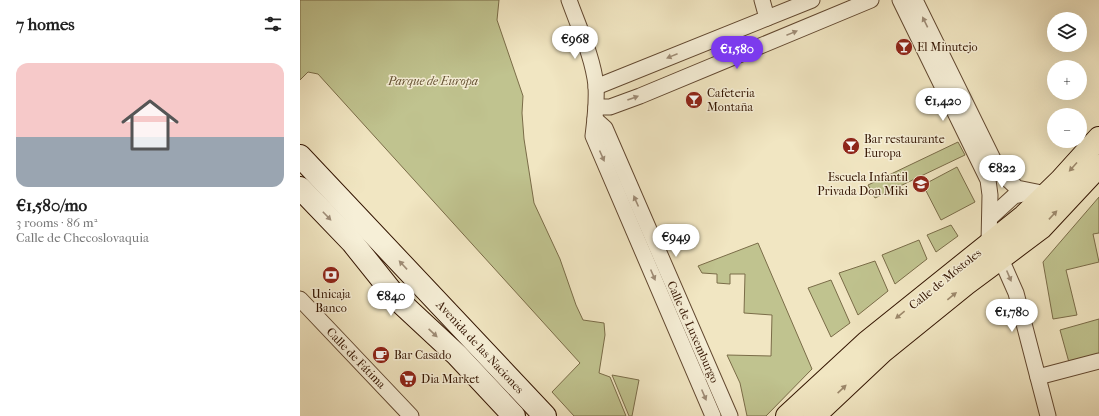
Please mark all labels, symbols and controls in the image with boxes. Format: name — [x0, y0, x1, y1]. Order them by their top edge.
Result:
map controls — [1047, 12, 1087, 148]
button: layers — [1047, 12, 1087, 52]
icon: filters — [262, 13, 284, 35]
text: 7 homes — [16, 14, 75, 34]
one-way arrow — [922, 16, 929, 28]
pin: €968 — [551, 26, 599, 60]
one-way arrow — [787, 29, 799, 35]
text: €968 — [561, 31, 589, 46]
pin: €1,580 — [704, 36, 770, 70]
bar icon: El Minutejo — [894, 37, 914, 57]
place label: El Minutejo — [917, 40, 978, 54]
text: €1,580 — [720, 41, 754, 56]
one-way arrow — [666, 54, 678, 60]
button: + — [1047, 60, 1087, 100]
park label: Parque de Europa — [387, 74, 478, 88]
place label: Cafeteria Montaña — [707, 86, 755, 114]
pin: €1,420 — [910, 88, 976, 122]
icon: home — [114, 89, 186, 161]
bar icon: Cafeteria Montaña — [684, 90, 704, 110]
text: €1,420 — [925, 93, 961, 108]
one-way arrow — [628, 95, 640, 101]
button: − — [1047, 108, 1087, 148]
place label: Bar restaurante Europa — [864, 132, 945, 160]
bar icon: Bar restaurante Europa — [841, 136, 861, 156]
one-way arrow — [599, 151, 605, 163]
pin: €822 — [978, 155, 1026, 189]
text: €822 — [988, 160, 1016, 175]
one-way arrow — [1068, 162, 1078, 172]
place label: Escuela Infantil Privada Don Miki — [817, 170, 909, 198]
school or university icon: Escuela Infantil Privada Don Miki — [911, 174, 931, 194]
text: €1,580/mo — [16, 195, 87, 215]
one-way arrow — [633, 195, 639, 206]
one-way arrow — [1048, 210, 1058, 220]
one-way arrow — [322, 211, 332, 221]
text: 3 rooms · 86 m² — [16, 215, 97, 230]
pin: €949 — [652, 224, 700, 258]
text: €949 — [662, 229, 690, 244]
text: Calle de Checoslovaquia — [16, 230, 149, 245]
street label: Calle de Móstoles — [906, 245, 984, 312]
one-way arrow — [398, 260, 407, 270]
bank icon: Unicaja Banco — [321, 265, 341, 285]
one-way arrow — [651, 270, 657, 282]
one-way arrow — [1006, 271, 1012, 283]
street label: Calle de Luxemburgo — [664, 279, 722, 385]
pin: €840 — [367, 283, 415, 317]
place label: Unicaja Banco — [311, 287, 351, 315]
text: €840 — [376, 288, 406, 303]
one-way arrow — [946, 292, 957, 300]
street label: Avenida de las Naciones — [433, 297, 527, 397]
pin: €1,780 — [979, 299, 1045, 333]
text: €1,780 — [995, 304, 1029, 319]
one-way arrow — [895, 311, 906, 320]
street label: Calle de Fátima — [324, 325, 389, 392]
one-way arrow — [428, 328, 439, 337]
cafe icon: Bar Casado — [371, 345, 391, 365]
place label: Bar Casado — [394, 348, 451, 362]
supermarket icon: Dia Market — [398, 369, 418, 389]
place label: Dia Market — [421, 372, 480, 386]
one-way arrow — [837, 385, 847, 394]
one-way arrow — [702, 390, 708, 402]

